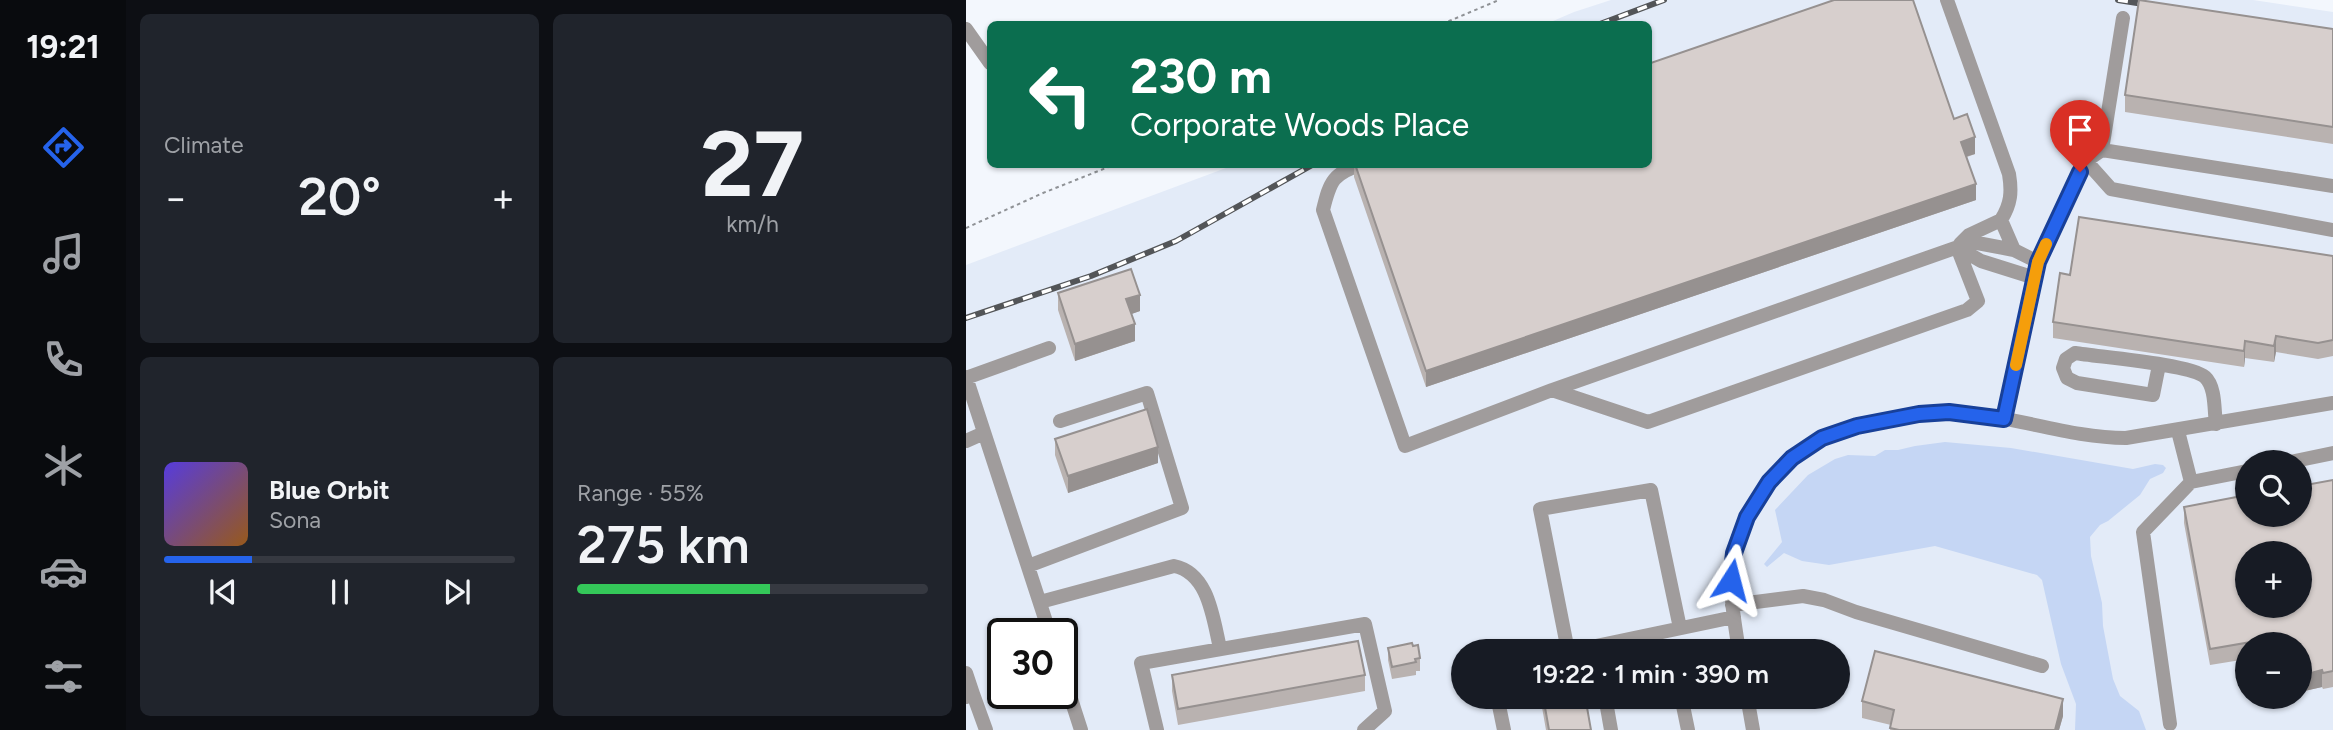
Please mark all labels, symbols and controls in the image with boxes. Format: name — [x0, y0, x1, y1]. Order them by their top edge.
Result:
text: 19:21 — [26, 28, 100, 66]
text: 230 m — [1130, 46, 1272, 105]
icon: left — [1015, 49, 1106, 140]
pin — [2050, 100, 2110, 172]
text: Corporate Woods Place — [1130, 106, 1469, 144]
text: 27 — [701, 110, 804, 219]
icon: arrive — [2061, 111, 2099, 149]
icon: directions — [39, 123, 88, 172]
text: Climate — [164, 131, 243, 159]
text: 20° — [298, 166, 381, 228]
text: − — [164, 175, 188, 221]
text: + — [491, 175, 515, 221]
text: km/h — [726, 210, 779, 238]
icon: music — [39, 229, 88, 278]
icon: phone — [39, 335, 88, 384]
icon: climate — [39, 441, 88, 490]
map controls — [2235, 450, 2312, 709]
button: search — [2235, 450, 2312, 527]
text: Blue Orbit — [269, 474, 390, 506]
text: Range · 55% — [577, 479, 704, 507]
text: Sona — [269, 506, 321, 534]
text: 275 km — [577, 514, 750, 576]
button: + — [2235, 541, 2312, 618]
position arrow — [1694, 543, 1768, 617]
icon: car — [39, 547, 88, 596]
icon: previous — [204, 573, 242, 611]
icon: pause — [321, 573, 359, 611]
icon: next — [438, 573, 476, 611]
speed limit sign: 30 — [987, 618, 1078, 709]
button: − — [2235, 632, 2312, 709]
icon: filters — [39, 652, 88, 701]
text: 19:22 · 1 min · 390 m — [1532, 658, 1769, 690]

